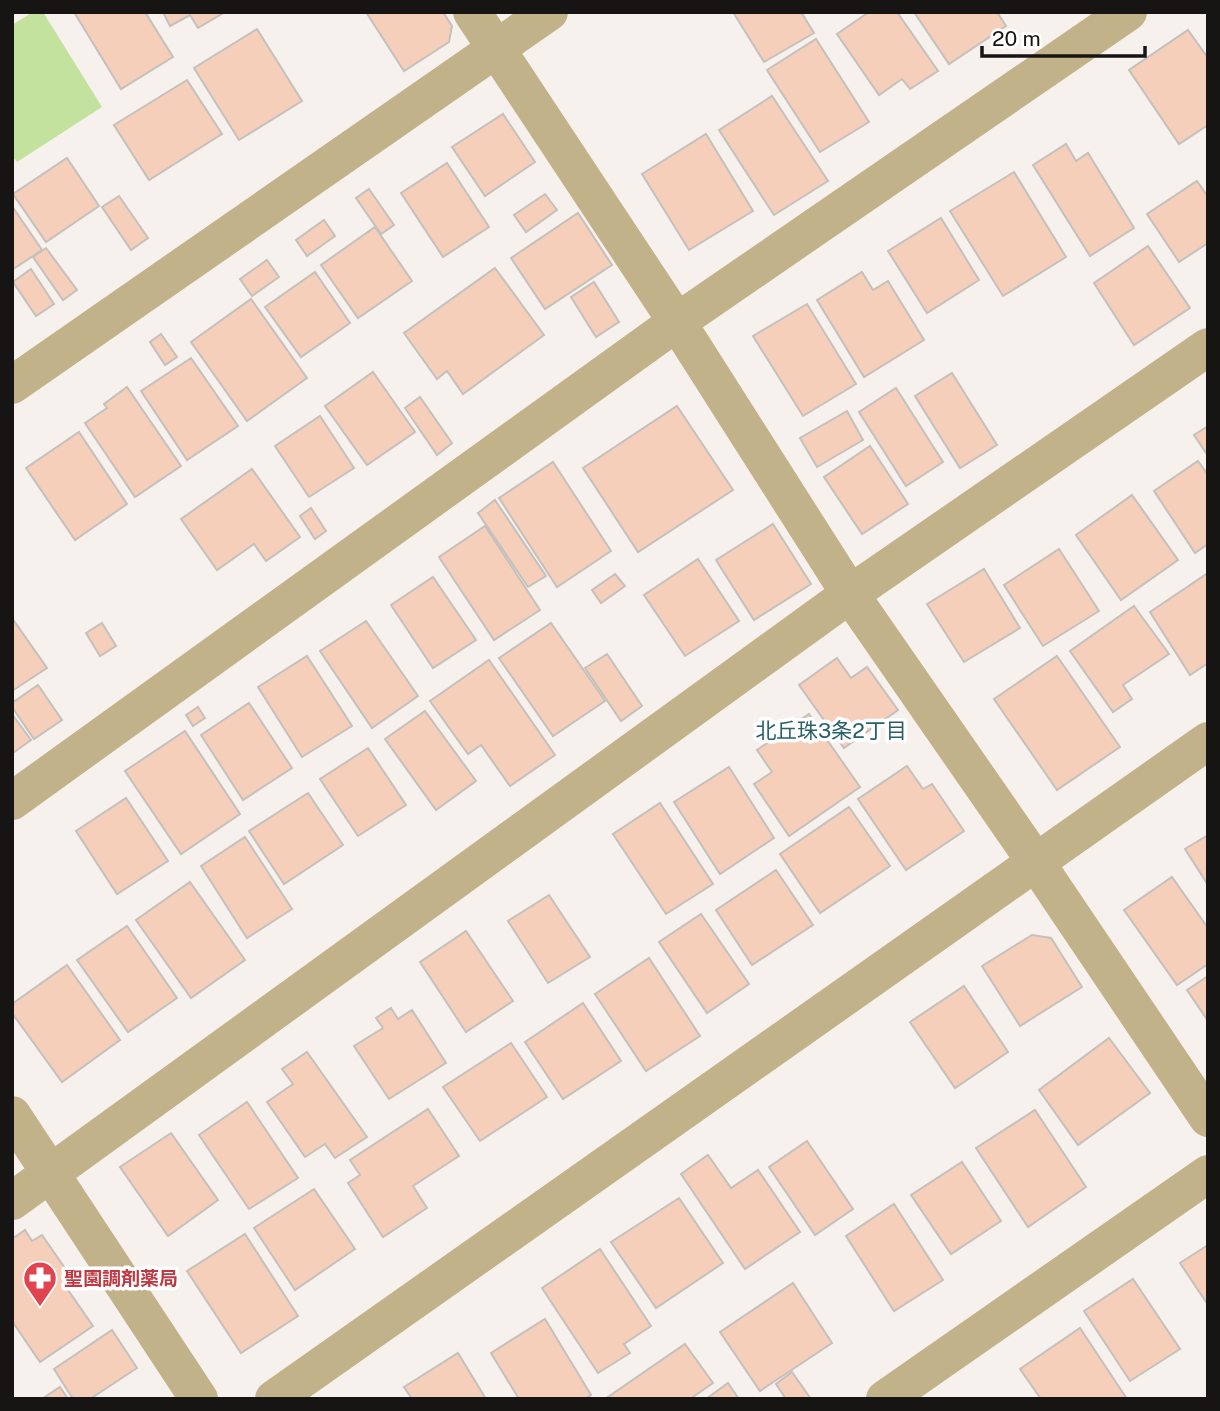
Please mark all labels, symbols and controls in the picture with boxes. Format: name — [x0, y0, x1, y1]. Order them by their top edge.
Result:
scale bar — [982, 14, 1145, 58]
text: 20 m — [992, 26, 1041, 51]
district label: 北丘珠3条2丁目 — [755, 718, 907, 743]
pharmacy icon: 聖園調剤薬局 — [21, 1259, 59, 1308]
place label: 聖園調剤薬局 — [64, 1267, 178, 1289]

